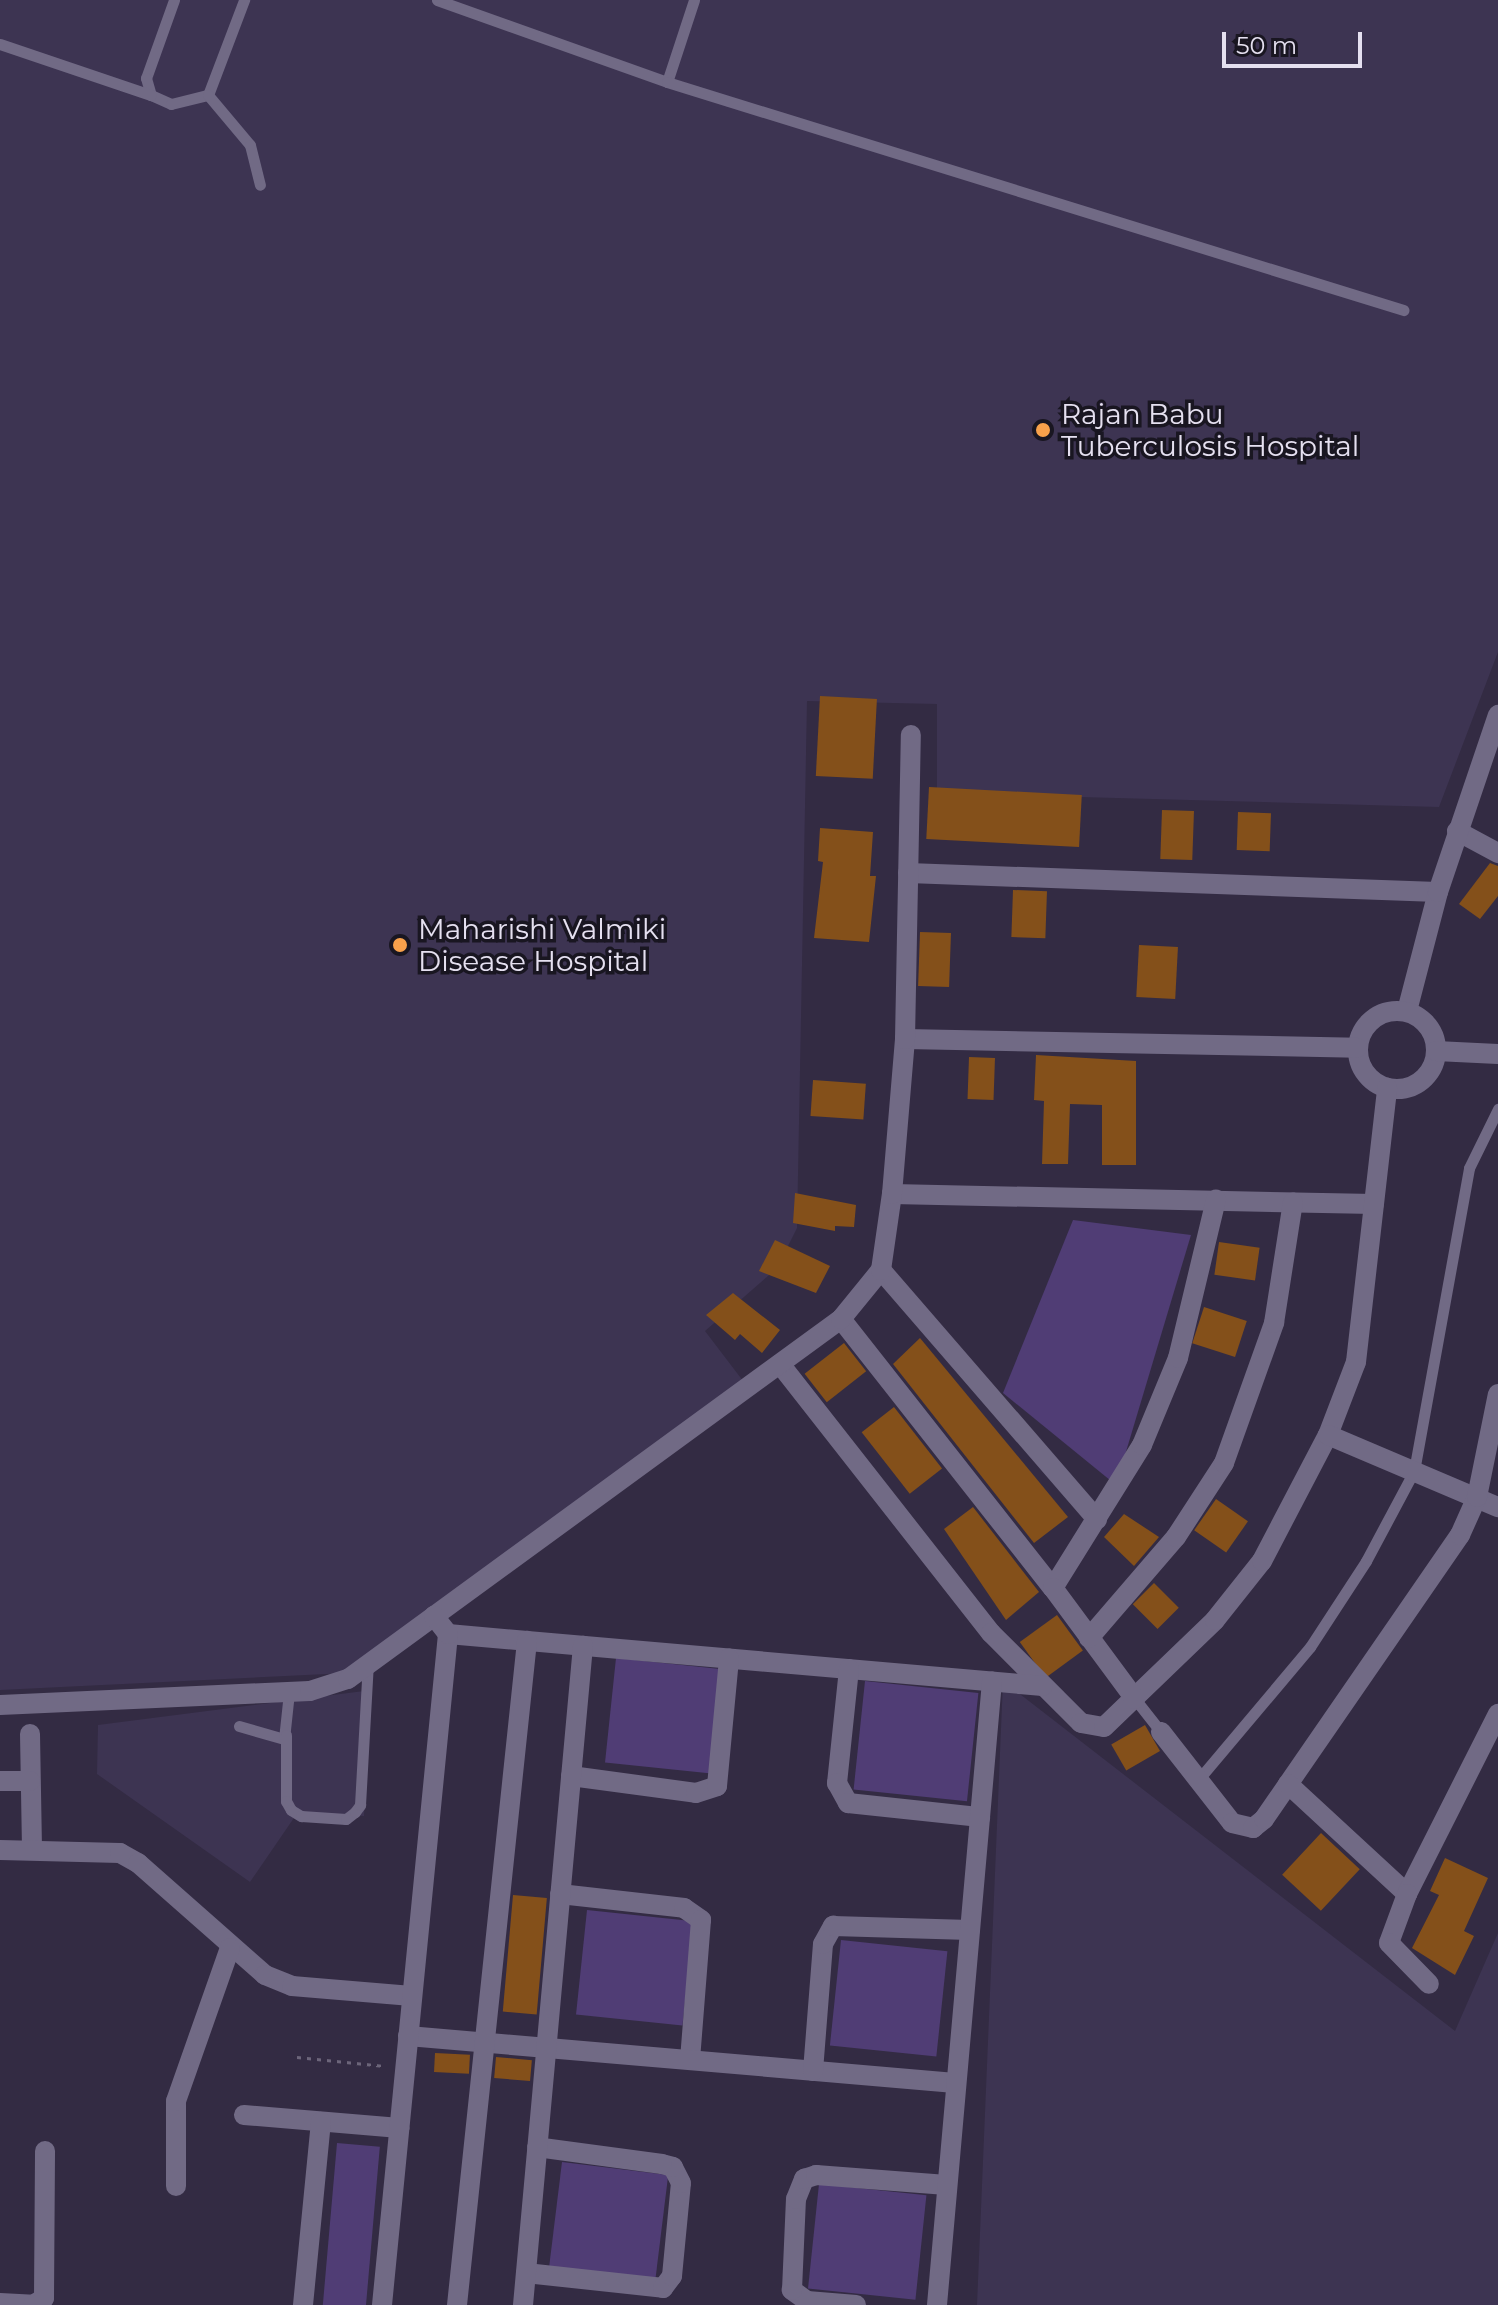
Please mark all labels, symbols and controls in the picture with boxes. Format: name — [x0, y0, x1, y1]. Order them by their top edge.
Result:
scale bar — [1226, 16, 1366, 66]
text: 50 m — [1236, 31, 1297, 60]
place label: Rajan Babu Tuberculosis Hospital — [1061, 397, 1359, 463]
marker: Rajan Babu Tuberculosis Hospital — [1032, 419, 1054, 441]
place label: Maharishi Valmiki Disease Hospital — [418, 912, 666, 978]
marker: Maharishi Valmiki Disease Hospital — [389, 934, 411, 956]

